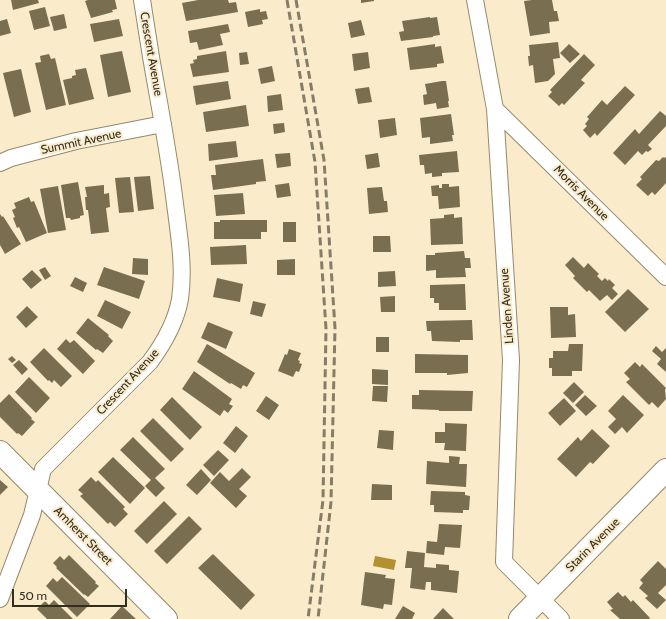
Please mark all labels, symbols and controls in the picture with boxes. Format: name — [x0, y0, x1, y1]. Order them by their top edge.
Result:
street label: Crescent Avenue — [137, 11, 165, 97]
street label: Summit Avenue — [40, 126, 122, 158]
street label: Morris Avenue — [550, 162, 612, 224]
street label: Linden Avenue — [497, 268, 517, 344]
street label: Crescent Avenue — [94, 346, 162, 418]
street label: Amherst Street — [51, 504, 115, 568]
street label: Starin Avenue — [563, 515, 623, 575]
scale bar — [14, 581, 129, 607]
text: 50 m — [19, 588, 47, 603]

